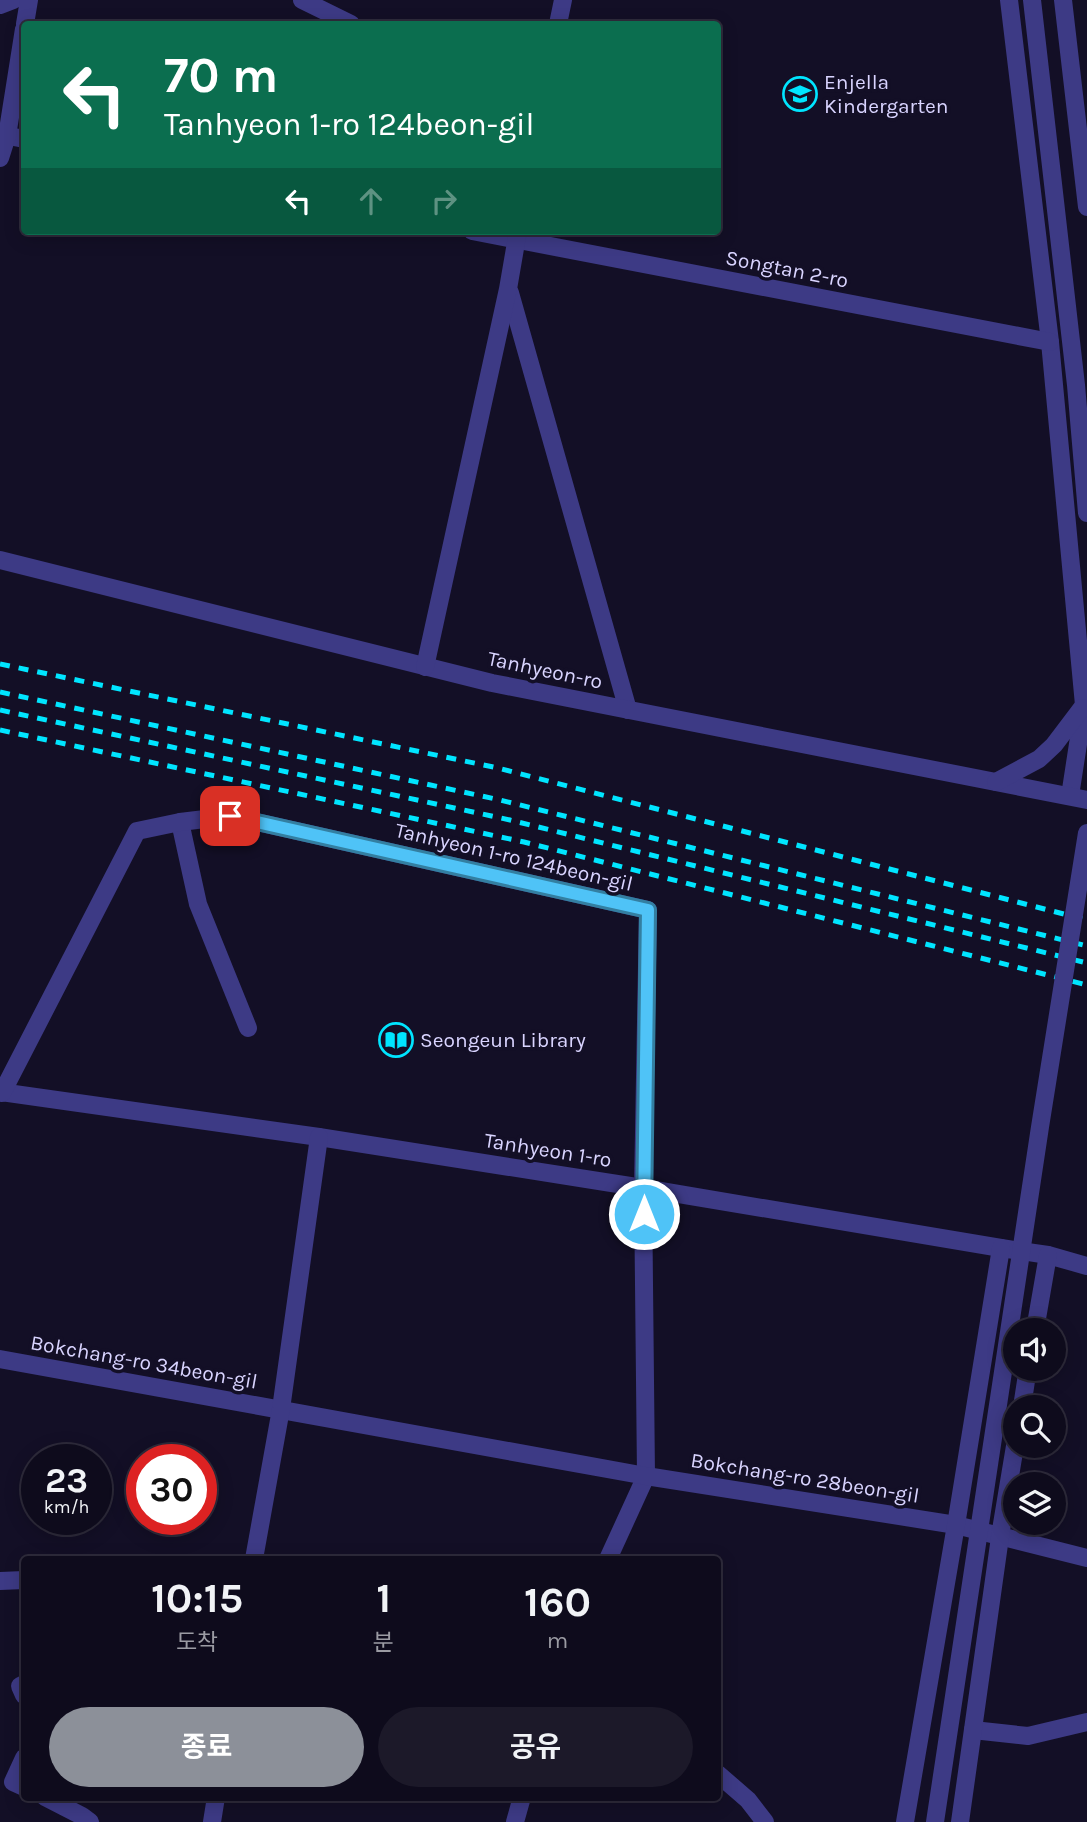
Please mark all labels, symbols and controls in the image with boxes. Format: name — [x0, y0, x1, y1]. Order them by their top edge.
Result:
text: 70 m — [164, 47, 278, 104]
icon: left — [49, 49, 140, 140]
place label: Enjella Kindergarten — [824, 70, 949, 118]
school or university icon: Enjella Kindergarten — [781, 75, 819, 113]
text: Tanhyeon 1-ro 124beon-gil — [164, 106, 534, 143]
icon: left — [279, 182, 317, 220]
icon: ahead — [352, 182, 390, 220]
icon: right — [425, 182, 463, 220]
street label: Songtan 2-ro — [724, 245, 850, 293]
street label: Tanhyeon-ro — [485, 646, 605, 694]
pin — [200, 786, 260, 846]
icon: arrive — [211, 797, 249, 835]
street label: Tanhyeon 1-ro 124beon-gil — [393, 818, 635, 896]
library icon: Seongeun Library — [377, 1021, 415, 1059]
place label: Seongeun Library — [420, 1028, 586, 1052]
street label: Tanhyeon 1-ro — [483, 1128, 613, 1172]
position arrow — [607, 1177, 681, 1251]
map controls — [1003, 1318, 1066, 1535]
button: sound — [1003, 1318, 1066, 1381]
street label: Bokchang-ro 34beon-gil — [29, 1330, 259, 1394]
button: search — [1003, 1395, 1066, 1458]
speed limit sign: 30 — [126, 1444, 217, 1535]
street label: Bokchang-ro 28beon-gil — [689, 1448, 921, 1508]
text: 23 — [45, 1460, 88, 1501]
button: layers — [1003, 1472, 1066, 1535]
text: km/h — [44, 1496, 89, 1518]
text: 10:15 — [151, 1573, 243, 1623]
text: 1 — [376, 1573, 391, 1623]
text: 160 — [524, 1577, 591, 1627]
text: m — [547, 1627, 568, 1654]
text: 도착 — [176, 1629, 218, 1656]
text: 분 — [373, 1629, 394, 1656]
button: 종료 — [49, 1707, 364, 1787]
button: 공유 — [378, 1707, 693, 1787]

